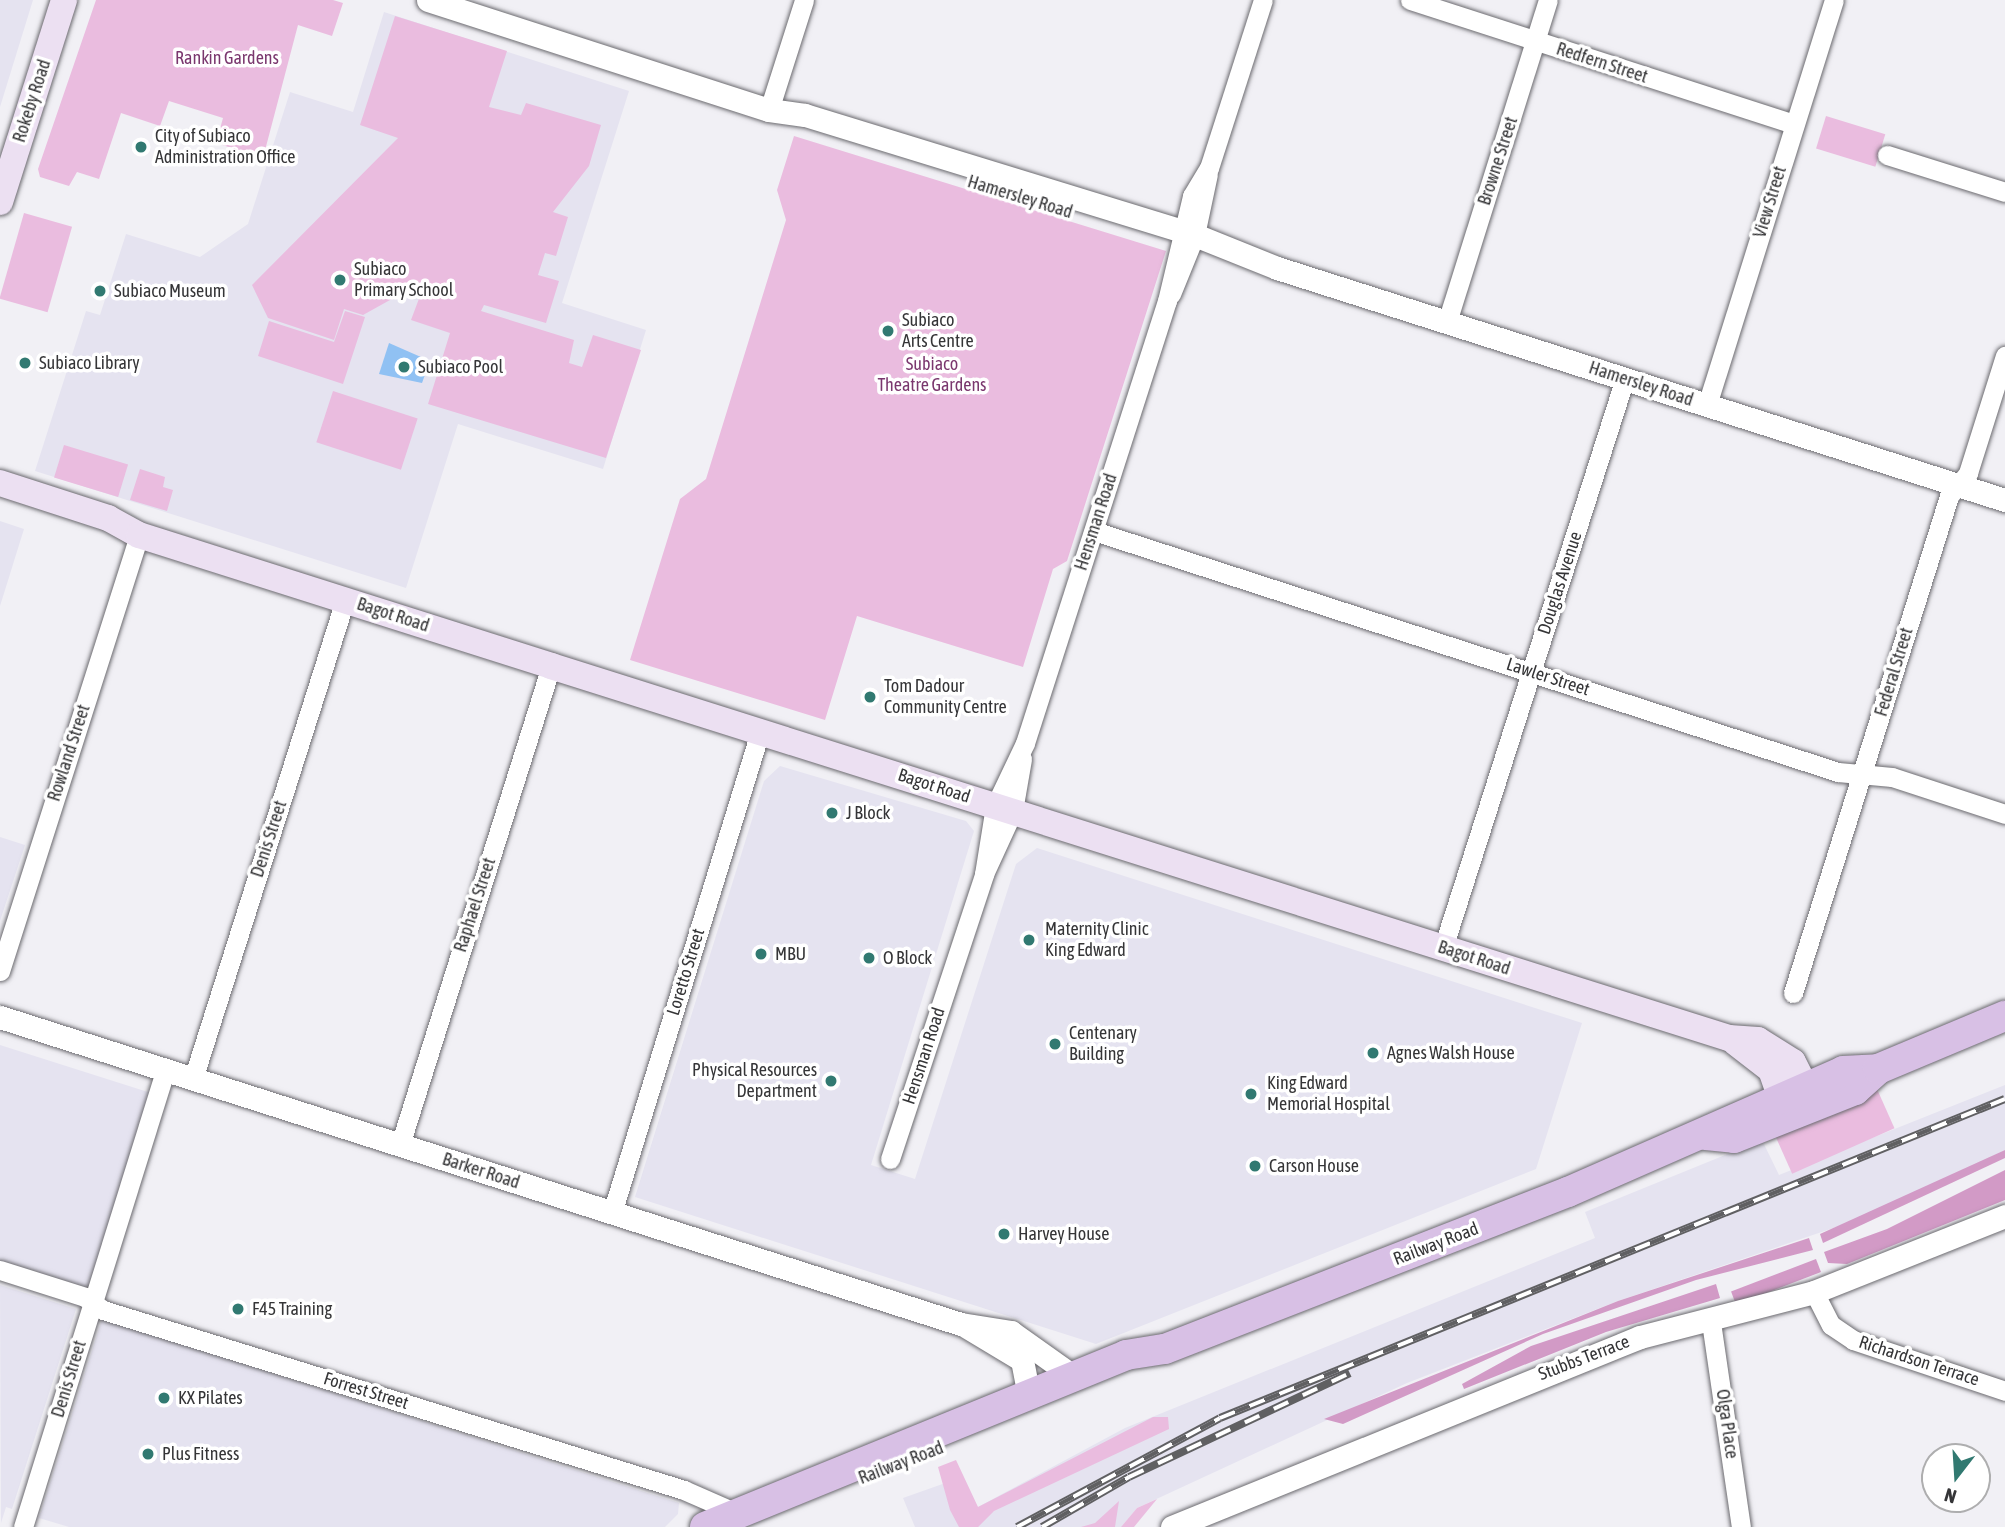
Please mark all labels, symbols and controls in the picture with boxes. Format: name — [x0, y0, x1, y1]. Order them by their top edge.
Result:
street label: Redfern Street — [1554, 38, 1650, 88]
park label: Rankin Gardens — [175, 47, 279, 69]
street label: Rokeby Road — [8, 57, 56, 145]
street label: Browne Street — [1474, 114, 1522, 208]
place label: City of Subiaco Administration Office — [155, 126, 295, 168]
marker: City of Subiaco Administration Office — [133, 139, 149, 155]
street label: View Street — [1749, 164, 1791, 240]
street label: Hamersley Road — [965, 171, 1075, 223]
place label: Subiaco Primary School — [354, 259, 453, 302]
marker: Subiaco Primary School — [332, 272, 348, 288]
place label: Subiaco Museum — [114, 280, 226, 302]
marker: Subiaco Museum — [92, 283, 108, 299]
place label: Subiaco Arts Centre — [902, 310, 974, 352]
marker: Subiaco Arts Centre — [880, 323, 896, 339]
place label: Subiaco Library — [39, 352, 140, 374]
park label: Subiaco Theatre Gardens — [878, 354, 986, 396]
marker: Subiaco Library — [17, 355, 33, 371]
place label: Subiaco Pool — [418, 356, 503, 378]
street label: Hamersley Road — [1586, 357, 1696, 411]
marker: Subiaco Pool — [396, 359, 412, 375]
street label: Hensman Road — [1070, 471, 1122, 573]
street label: Douglas Avenue — [1533, 529, 1587, 637]
street label: Bagot Road — [354, 593, 432, 637]
street label: Federal Street — [1870, 625, 1918, 719]
street label: Lawler Street — [1504, 653, 1592, 701]
place label: Tom Dadour Community Centre — [884, 676, 1007, 718]
marker: Tom Dadour Community Centre — [862, 689, 878, 705]
street label: Rowland Street — [43, 702, 95, 804]
street label: Bagot Road — [895, 764, 973, 808]
street label: Denis Street — [246, 798, 292, 880]
place label: J Block — [846, 802, 890, 824]
marker: J Block — [824, 805, 840, 821]
street label: Raphael Street — [450, 855, 500, 955]
place label: Maternity Clinic King Edward — [1045, 919, 1148, 962]
street label: Loretto Street — [663, 926, 709, 1018]
marker: Maternity Clinic King Edward — [1019, 930, 1039, 950]
street label: Bagot Road — [1435, 936, 1513, 980]
place label: MBU — [775, 943, 806, 965]
marker: MBU — [753, 946, 769, 962]
place label: O Block — [883, 947, 932, 969]
marker: O Block — [861, 950, 877, 966]
street label: Hensman Road — [898, 1005, 950, 1107]
place label: Centenary Building — [1069, 1023, 1137, 1066]
marker: Centenary Building — [1047, 1036, 1063, 1052]
place label: Agnes Walsh House — [1387, 1042, 1515, 1064]
marker: Agnes Walsh House — [1365, 1045, 1381, 1061]
place label: Physical Resources Department — [692, 1060, 817, 1102]
marker: Physical Resources Department — [823, 1073, 839, 1089]
place label: King Edward Memorial Hospital — [1267, 1073, 1390, 1116]
marker: King Edward Memorial Hospital — [1241, 1084, 1261, 1104]
street label: Barker Road — [440, 1148, 522, 1194]
place label: Carson House — [1269, 1155, 1359, 1177]
marker: Carson House — [1247, 1158, 1263, 1174]
street label: Railway Road — [1390, 1218, 1482, 1270]
place label: Harvey House — [1018, 1223, 1109, 1245]
marker: Harvey House — [996, 1226, 1012, 1242]
place label: F45 Training — [252, 1298, 332, 1320]
marker: F45 Training — [230, 1301, 246, 1317]
street label: Stubbs Terrace — [1535, 1331, 1633, 1385]
street label: Richardson Terrace — [1856, 1331, 1982, 1391]
street label: Denis Street — [47, 1338, 91, 1420]
street label: Forrest Street — [321, 1368, 411, 1414]
place label: KX Pilates — [178, 1387, 243, 1409]
street label: Olga Place — [1711, 1388, 1743, 1460]
marker: KX Pilates — [156, 1390, 172, 1406]
street label: Railway Road — [855, 1437, 947, 1489]
place label: Plus Fitness — [162, 1443, 239, 1465]
north arrow — [1921, 1443, 1991, 1513]
marker: Plus Fitness — [140, 1446, 156, 1462]
text: N — [1942, 1484, 1959, 1508]

